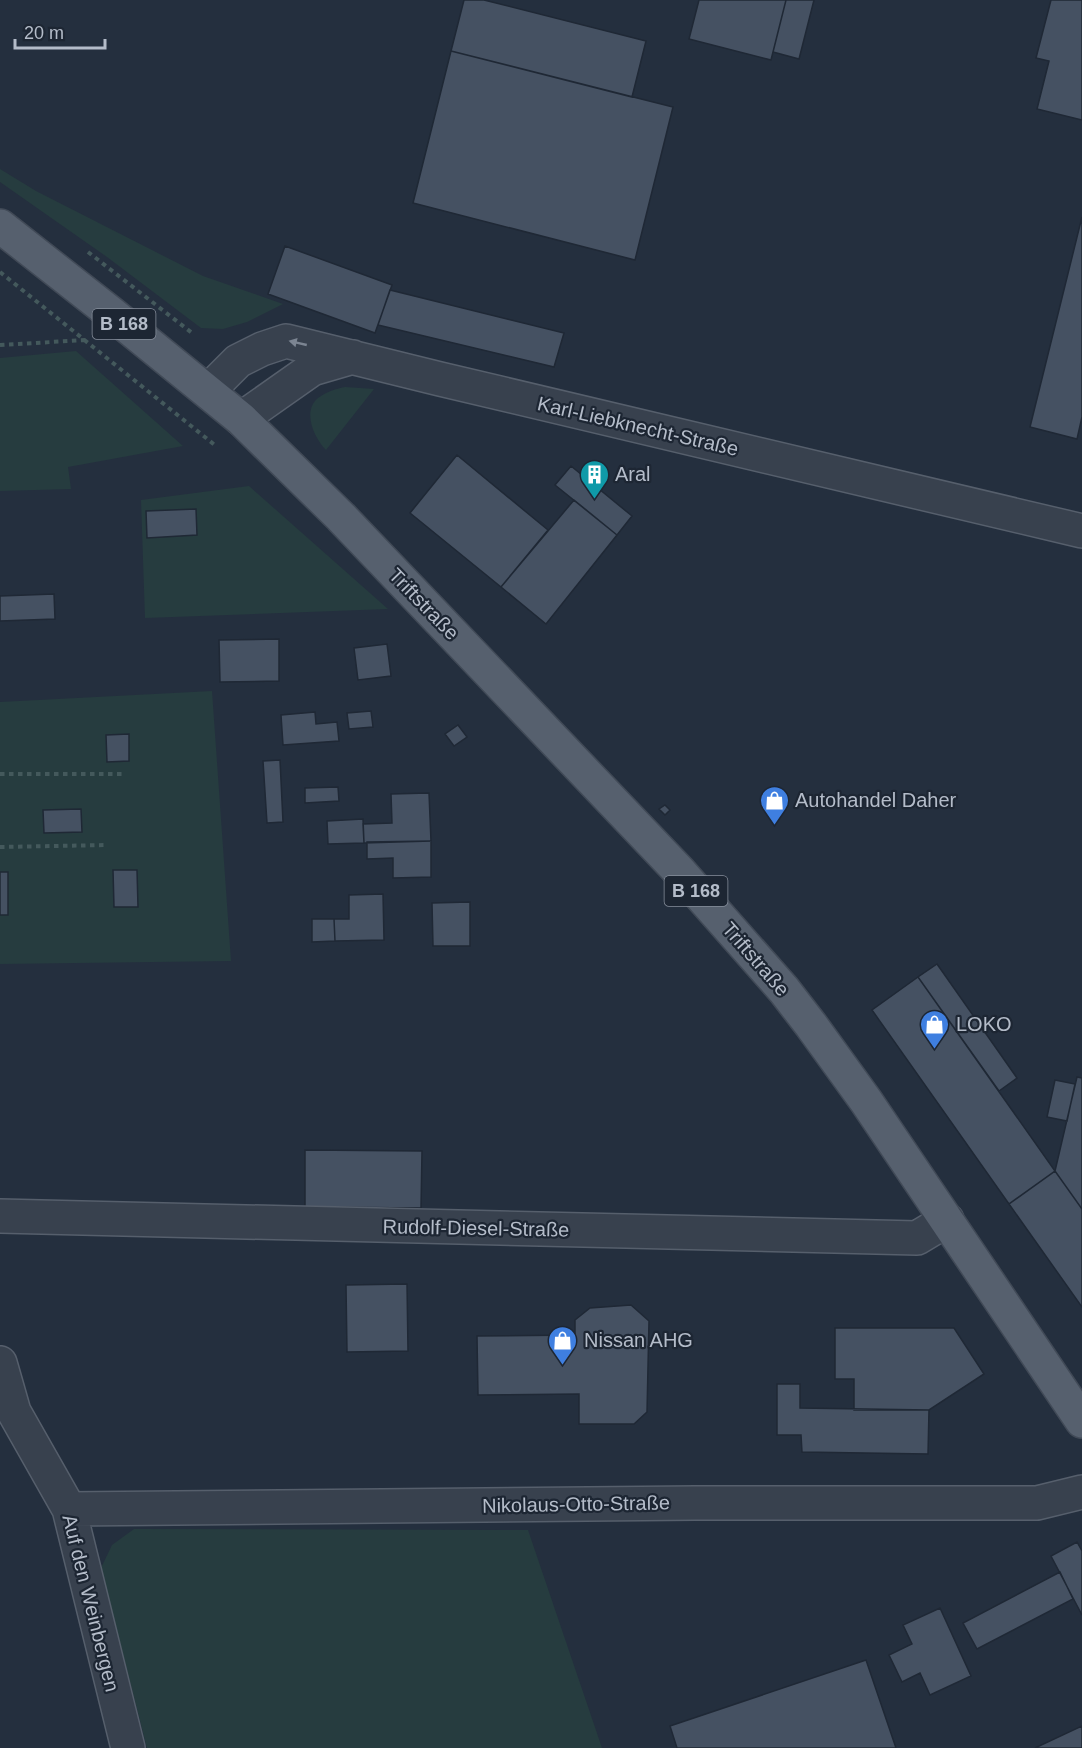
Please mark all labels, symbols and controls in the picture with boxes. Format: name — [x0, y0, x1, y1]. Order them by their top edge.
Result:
scale bar — [15, 12, 105, 50]
text: 20 m — [24, 23, 64, 43]
road number: B 168 — [92, 309, 156, 339]
one-way arrow — [288, 338, 307, 348]
street label: Karl-Liebknecht-Straße — [535, 392, 741, 460]
building icon: Aral — [578, 458, 610, 500]
place label: Aral — [615, 463, 651, 485]
street label: Triftstraße — [385, 564, 463, 644]
shop icon: Autohandel Daher — [758, 784, 790, 826]
place label: Autohandel Daher — [795, 789, 957, 811]
road number: B 168 — [664, 876, 728, 906]
street label: Triftstraße — [718, 918, 794, 1000]
shop icon: LOKO — [919, 1008, 951, 1050]
place label: LOKO — [956, 1013, 1012, 1035]
street label: Rudolf-Diesel-Straße — [382, 1215, 570, 1241]
shop icon: Nissan AHG — [547, 1324, 579, 1366]
place label: Nissan AHG — [584, 1329, 693, 1351]
street label: Nikolaus-Otto-Straße — [482, 1491, 670, 1517]
street label: Auf den Weinbergen — [58, 1512, 124, 1694]

